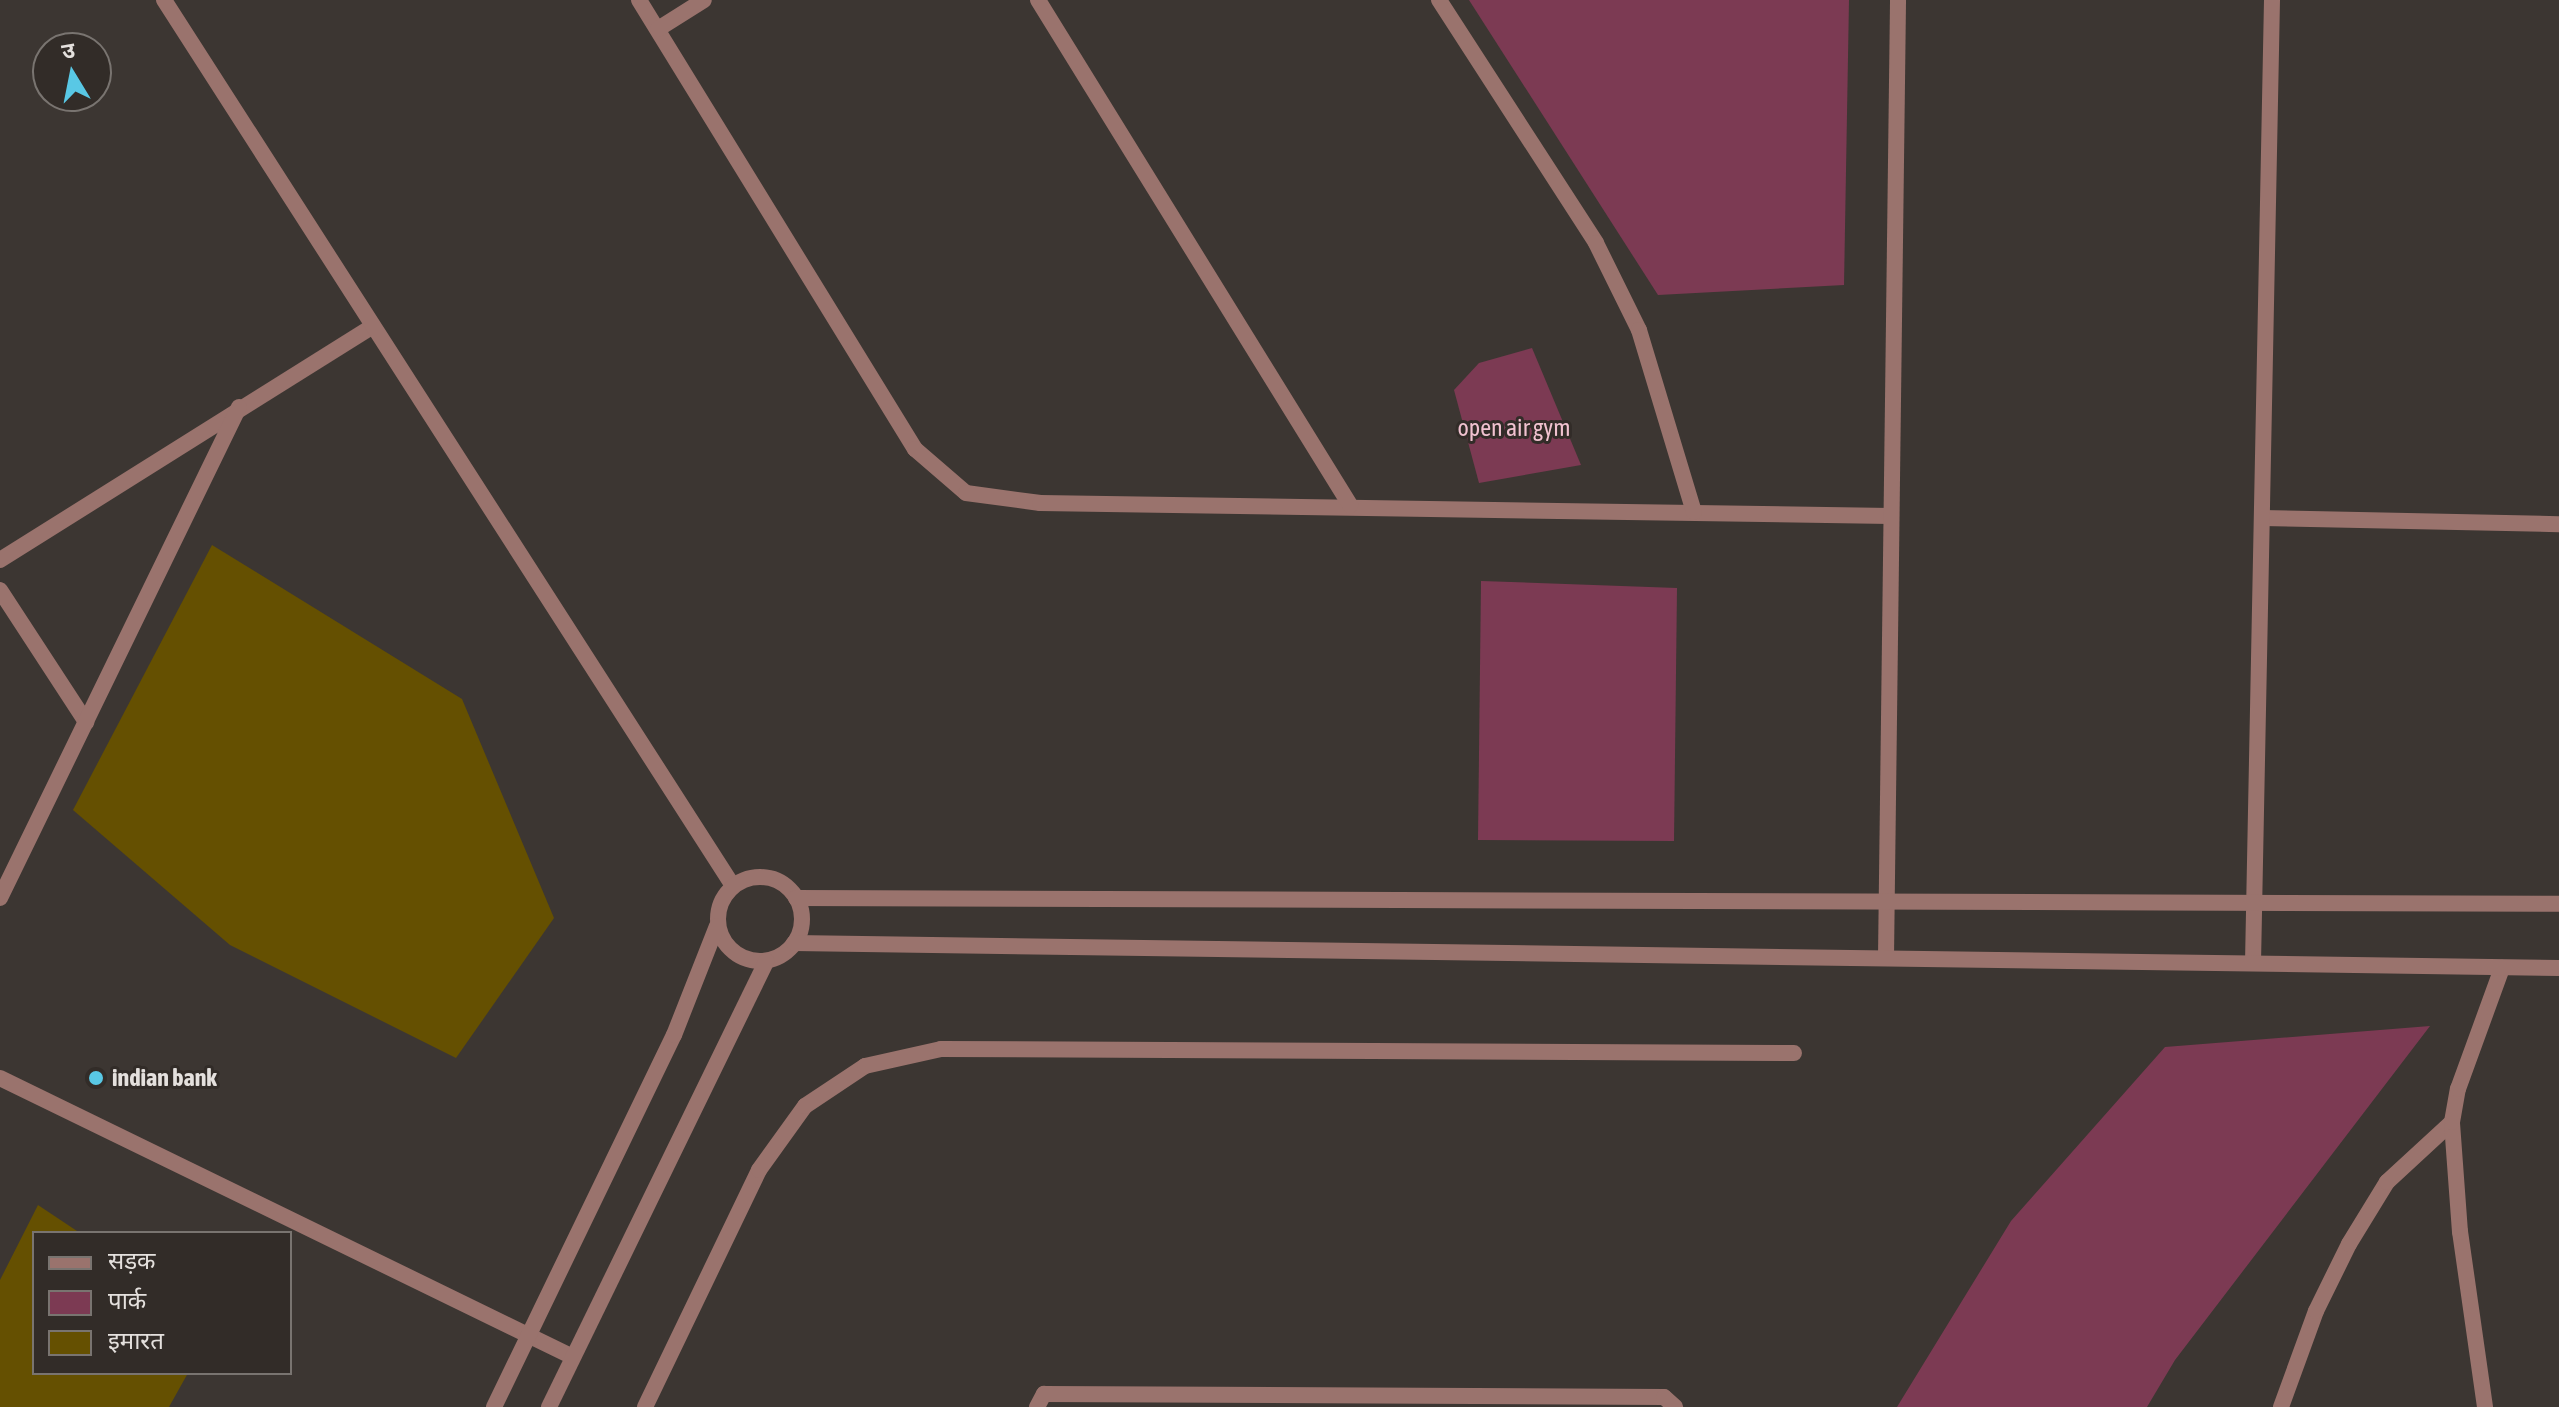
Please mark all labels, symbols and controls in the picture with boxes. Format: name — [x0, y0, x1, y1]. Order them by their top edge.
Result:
north arrow — [32, 32, 112, 112]
text: उ — [60, 36, 77, 64]
park label: open air gym — [1457, 414, 1571, 442]
place label: indian bank — [112, 1064, 217, 1092]
marker: indian bank — [87, 1069, 105, 1087]
legend — [32, 1231, 292, 1375]
text: सड़क — [108, 1247, 156, 1274]
text: पार्क — [108, 1287, 146, 1314]
text: इमारत — [108, 1327, 164, 1354]

